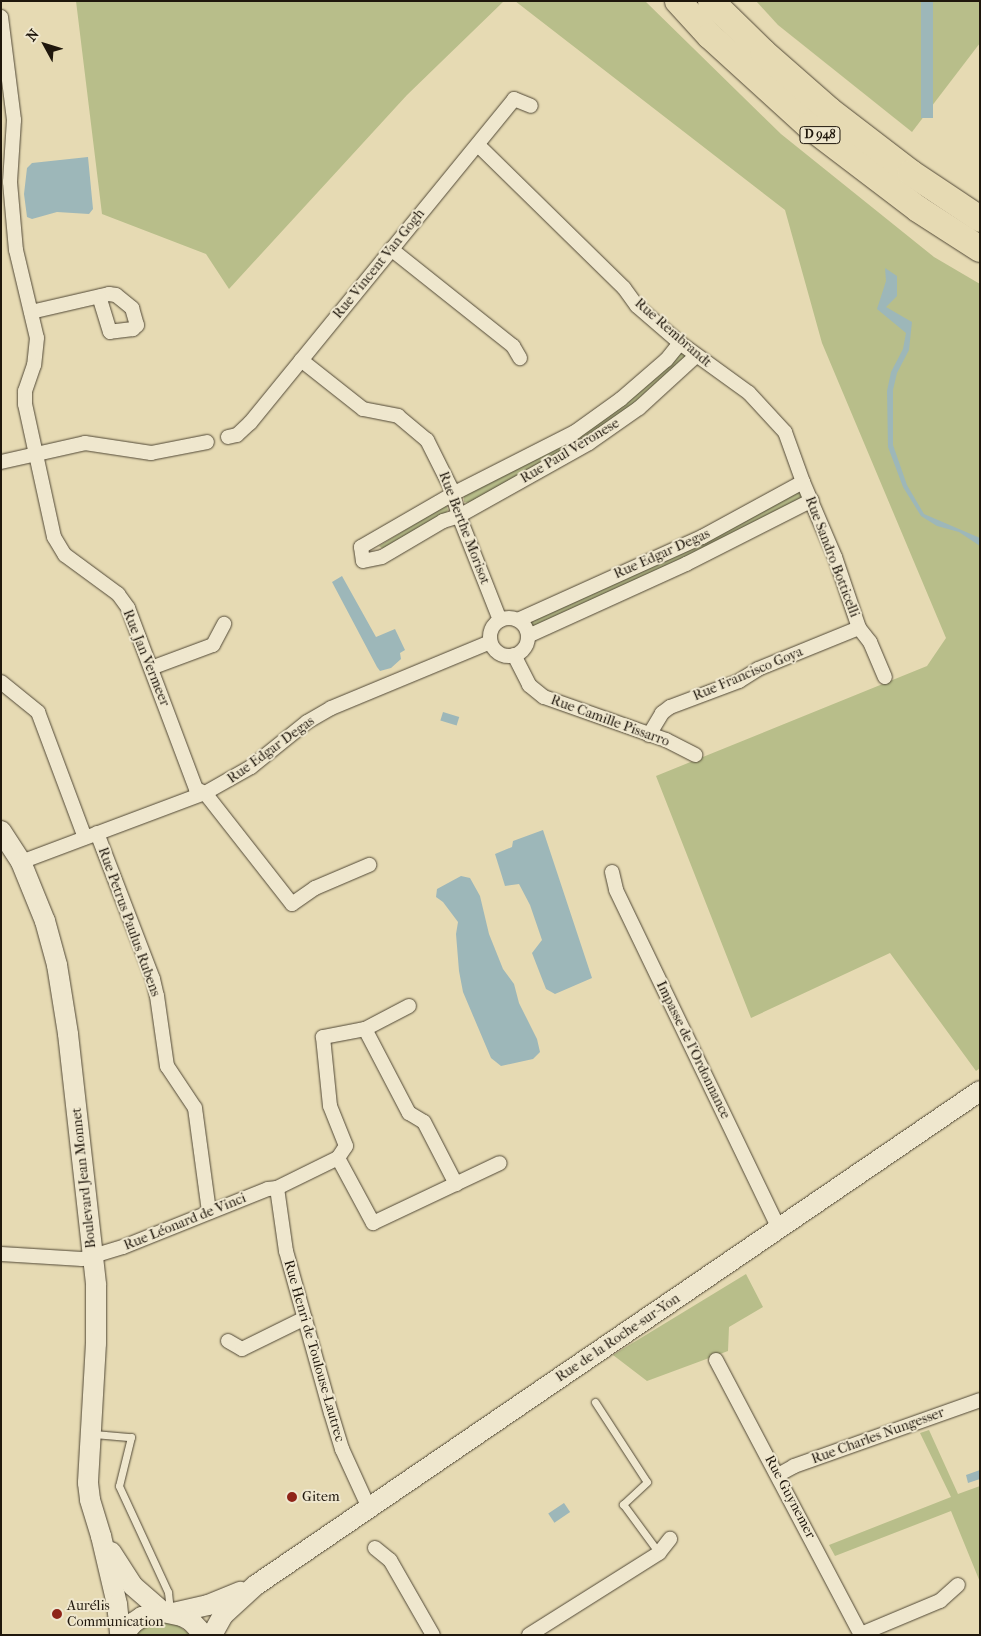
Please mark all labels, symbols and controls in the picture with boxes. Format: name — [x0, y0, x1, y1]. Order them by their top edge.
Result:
north arrow — [20, 20, 70, 70]
text: N — [23, 26, 43, 45]
road number: D 948 — [799, 126, 841, 144]
street label: Rue Vincent Van Gogh — [330, 206, 428, 322]
street label: Rue Rembrandt — [631, 295, 715, 371]
street label: Rue Paul Veronese — [517, 415, 623, 487]
street label: Rue Berthe Morisot — [435, 469, 493, 587]
street label: Rue Sandro Botticelli — [801, 494, 863, 620]
street label: Rue Edgar Degas — [611, 525, 713, 583]
street label: Rue Jan Vermeer — [119, 607, 173, 709]
street label: Rue Francisco Goya — [690, 643, 806, 705]
street label: Rue Camille Pissarro — [548, 692, 672, 750]
street label: Rue Edgar Degas — [224, 713, 318, 787]
street label: Rue Petrus Paulus Rubens — [94, 845, 164, 999]
street label: Impasse de l'Ordonnance — [652, 978, 734, 1122]
street label: Boulevard Jean Monnet — [68, 1107, 100, 1249]
street label: Rue Léonard de Vinci — [121, 1190, 249, 1254]
street label: Rue Henri de Toulouse-Lautrec — [280, 1258, 348, 1444]
street label: Rue de la Roche-sur-Yon — [553, 1290, 683, 1386]
street label: Rue Charles Nungesser — [809, 1404, 947, 1468]
street label: Rue Guynemer — [761, 1452, 819, 1542]
place label: Gitem — [302, 1489, 340, 1505]
marker: Gitem — [286, 1491, 298, 1503]
place label: Aurélis Communication — [67, 1598, 164, 1630]
marker: Aurélis Communication — [51, 1608, 63, 1620]

